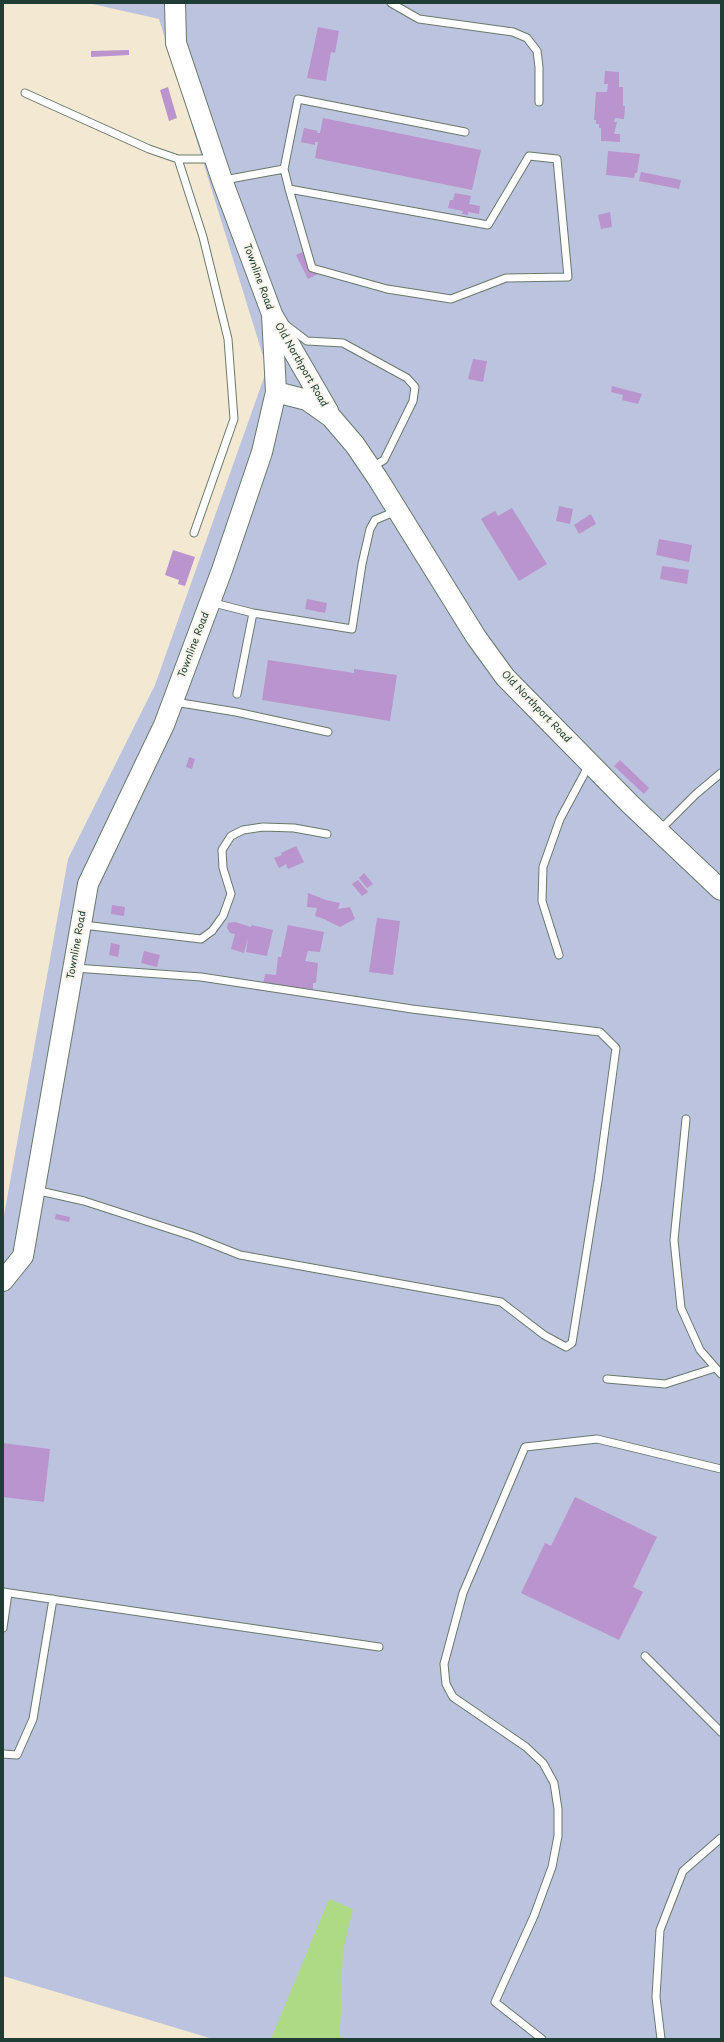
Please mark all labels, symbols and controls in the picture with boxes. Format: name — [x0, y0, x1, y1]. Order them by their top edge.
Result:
street label: Townline Road — [241, 242, 275, 312]
street label: Old Northport Road — [272, 321, 330, 409]
street label: Townline Road — [176, 611, 212, 679]
street label: Old Northport Road — [499, 669, 573, 745]
street label: Townline Road — [65, 910, 89, 980]

